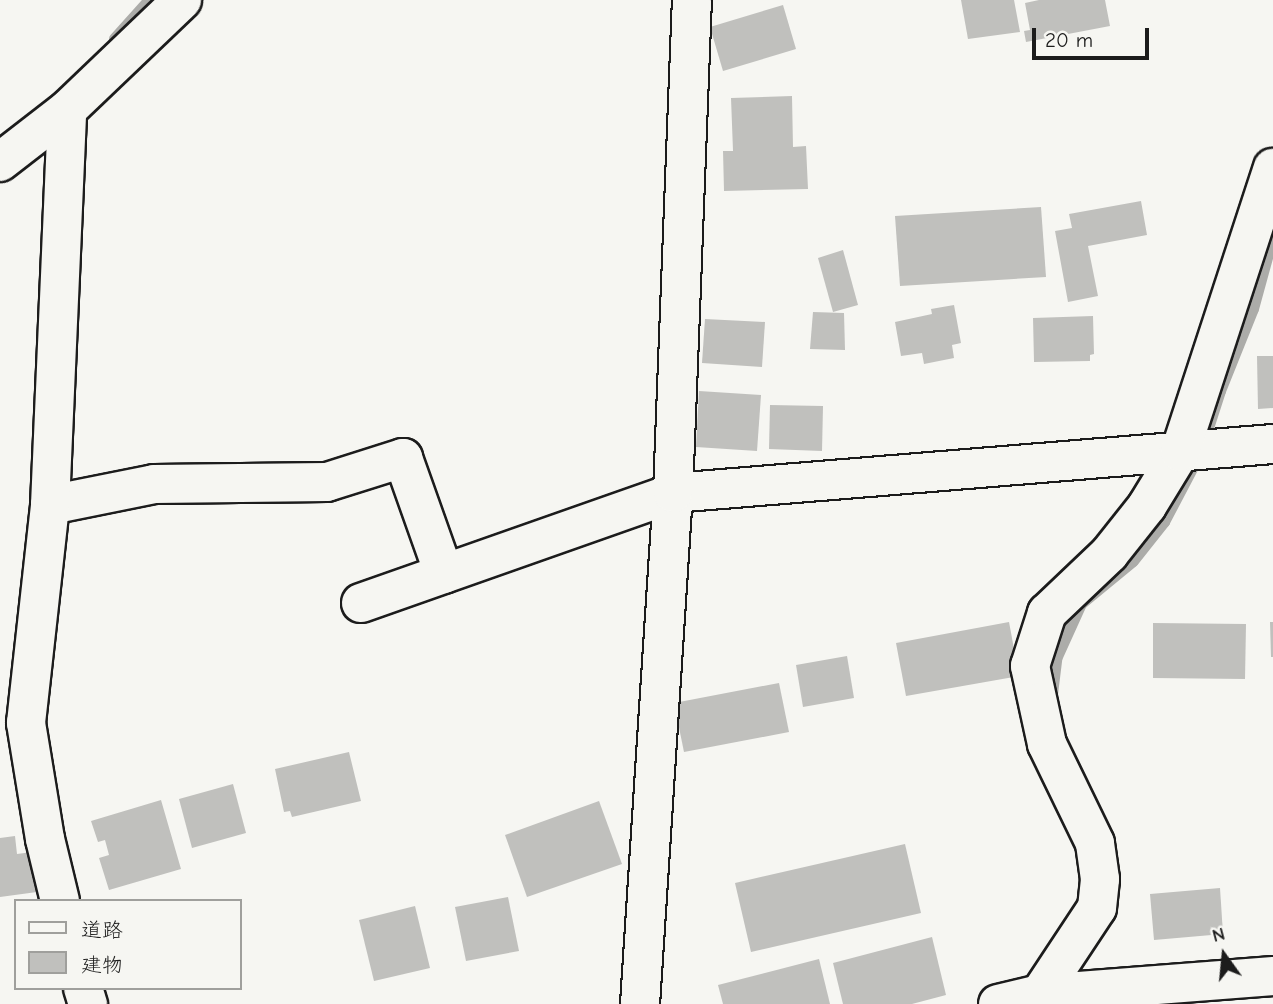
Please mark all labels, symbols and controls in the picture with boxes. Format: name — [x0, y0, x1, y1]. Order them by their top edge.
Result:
scale bar — [1035, 14, 1152, 58]
text: 20 m — [1045, 28, 1093, 52]
legend — [14, 899, 242, 990]
text: 道路 — [81, 918, 123, 942]
north arrow — [1189, 920, 1259, 990]
text: N — [1210, 922, 1227, 947]
text: 建物 — [81, 953, 123, 977]

